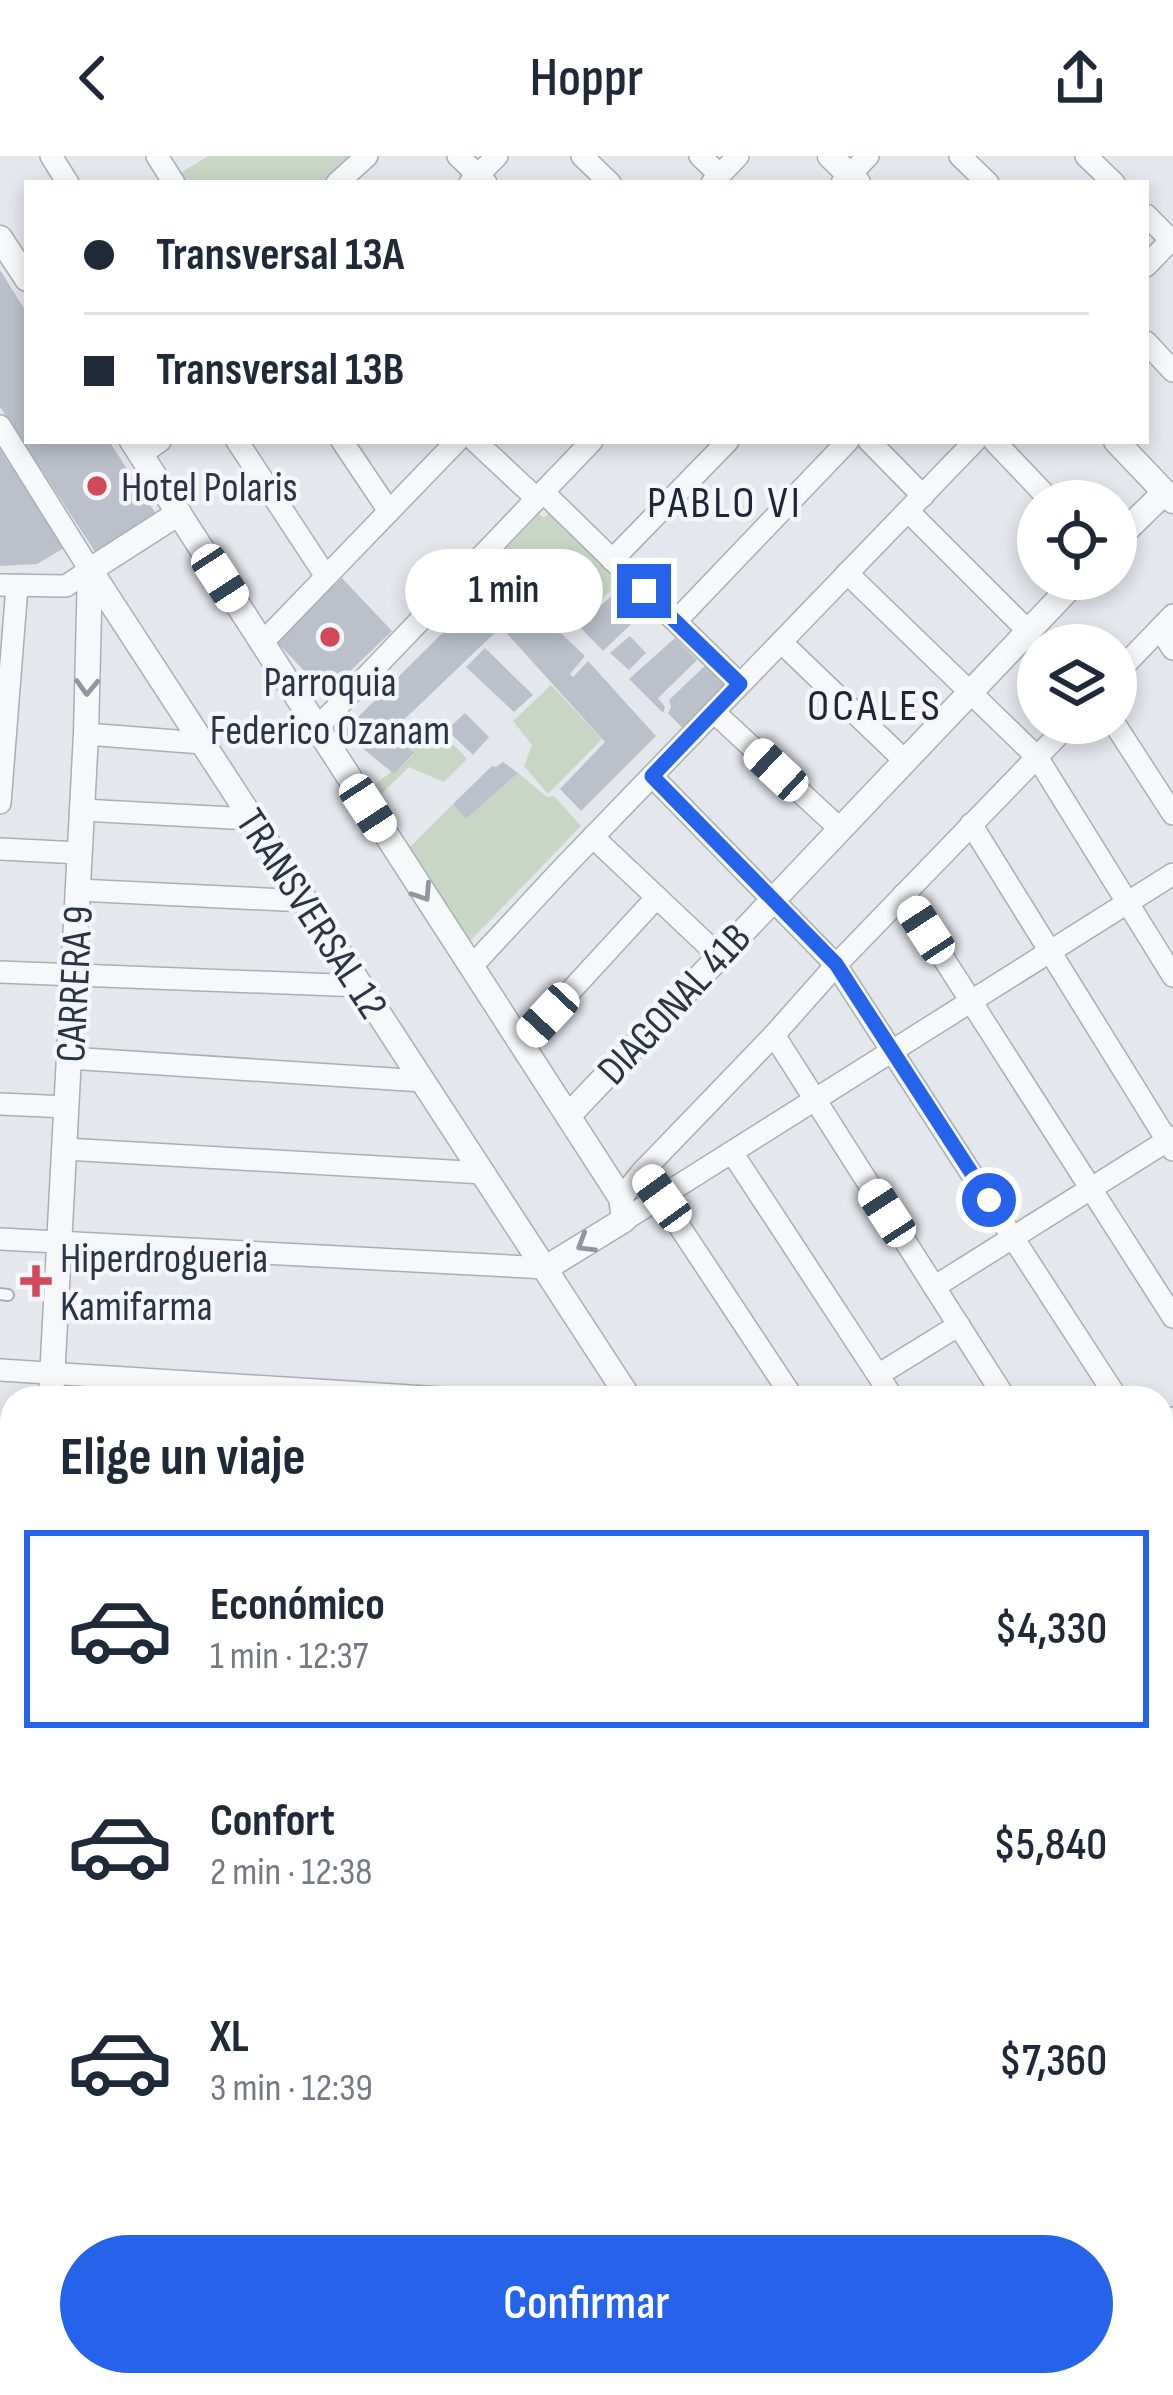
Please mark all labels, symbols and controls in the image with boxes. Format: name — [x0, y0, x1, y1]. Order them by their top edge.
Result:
icon: back — [60, 45, 126, 111]
icon: share — [1047, 45, 1113, 111]
text: Hoppr — [530, 46, 643, 111]
text: Transversal 13A — [156, 228, 404, 283]
text: Transversal 13B — [156, 343, 404, 398]
place label: Hotel Polaris — [121, 463, 298, 514]
marker: Hotel Polaris — [84, 473, 110, 499]
district label: PABLO VI — [647, 476, 803, 531]
map controls — [1017, 480, 1137, 744]
button: locate — [1017, 480, 1137, 600]
car — [185, 538, 255, 618]
callout: 1 min — [404, 549, 602, 633]
route end — [617, 564, 671, 618]
text: 1 min — [469, 567, 539, 614]
marker: Parroquia Federico Ozanam — [317, 624, 343, 650]
button: layers — [1017, 624, 1137, 744]
place label: Parroquia Federico Ozanam — [210, 658, 450, 757]
one-way arrow — [75, 678, 101, 697]
district label: OCALES — [807, 679, 943, 734]
car — [737, 732, 815, 808]
car — [333, 768, 403, 848]
street label: TRANSVERSAL 12 — [224, 800, 398, 1029]
one-way arrow — [409, 879, 431, 901]
car — [891, 890, 961, 970]
street label: CARRERA 9 — [46, 904, 105, 1064]
street label: DIAGONAL 41B — [587, 914, 762, 1096]
car — [510, 976, 586, 1054]
car — [626, 1158, 698, 1238]
car — [852, 1173, 922, 1253]
route start — [962, 1173, 1016, 1227]
one-way arrow — [576, 1230, 598, 1252]
place label: Hiperdrogueria Kamifarma — [60, 1234, 268, 1333]
marker: Hiperdrogueria Kamifarma — [23, 1268, 49, 1294]
text: Elige un viaje — [60, 1425, 305, 1490]
icon: car — [66, 1575, 174, 1683]
text: Económico — [210, 1578, 385, 1633]
text: $4,330 — [995, 1602, 1107, 1657]
text: 1 min · 12:37 — [210, 1633, 368, 1680]
icon: car — [66, 1791, 174, 1899]
text: Confort — [210, 1794, 335, 1849]
text: $5,840 — [993, 1818, 1107, 1873]
text: 2 min · 12:38 — [210, 1849, 372, 1896]
icon: car — [66, 2007, 174, 2115]
text: XL — [210, 2010, 249, 2065]
text: $7,360 — [999, 2034, 1107, 2089]
text: 3 min · 12:39 — [210, 2065, 373, 2112]
button: Confirmar — [60, 2235, 1113, 2373]

